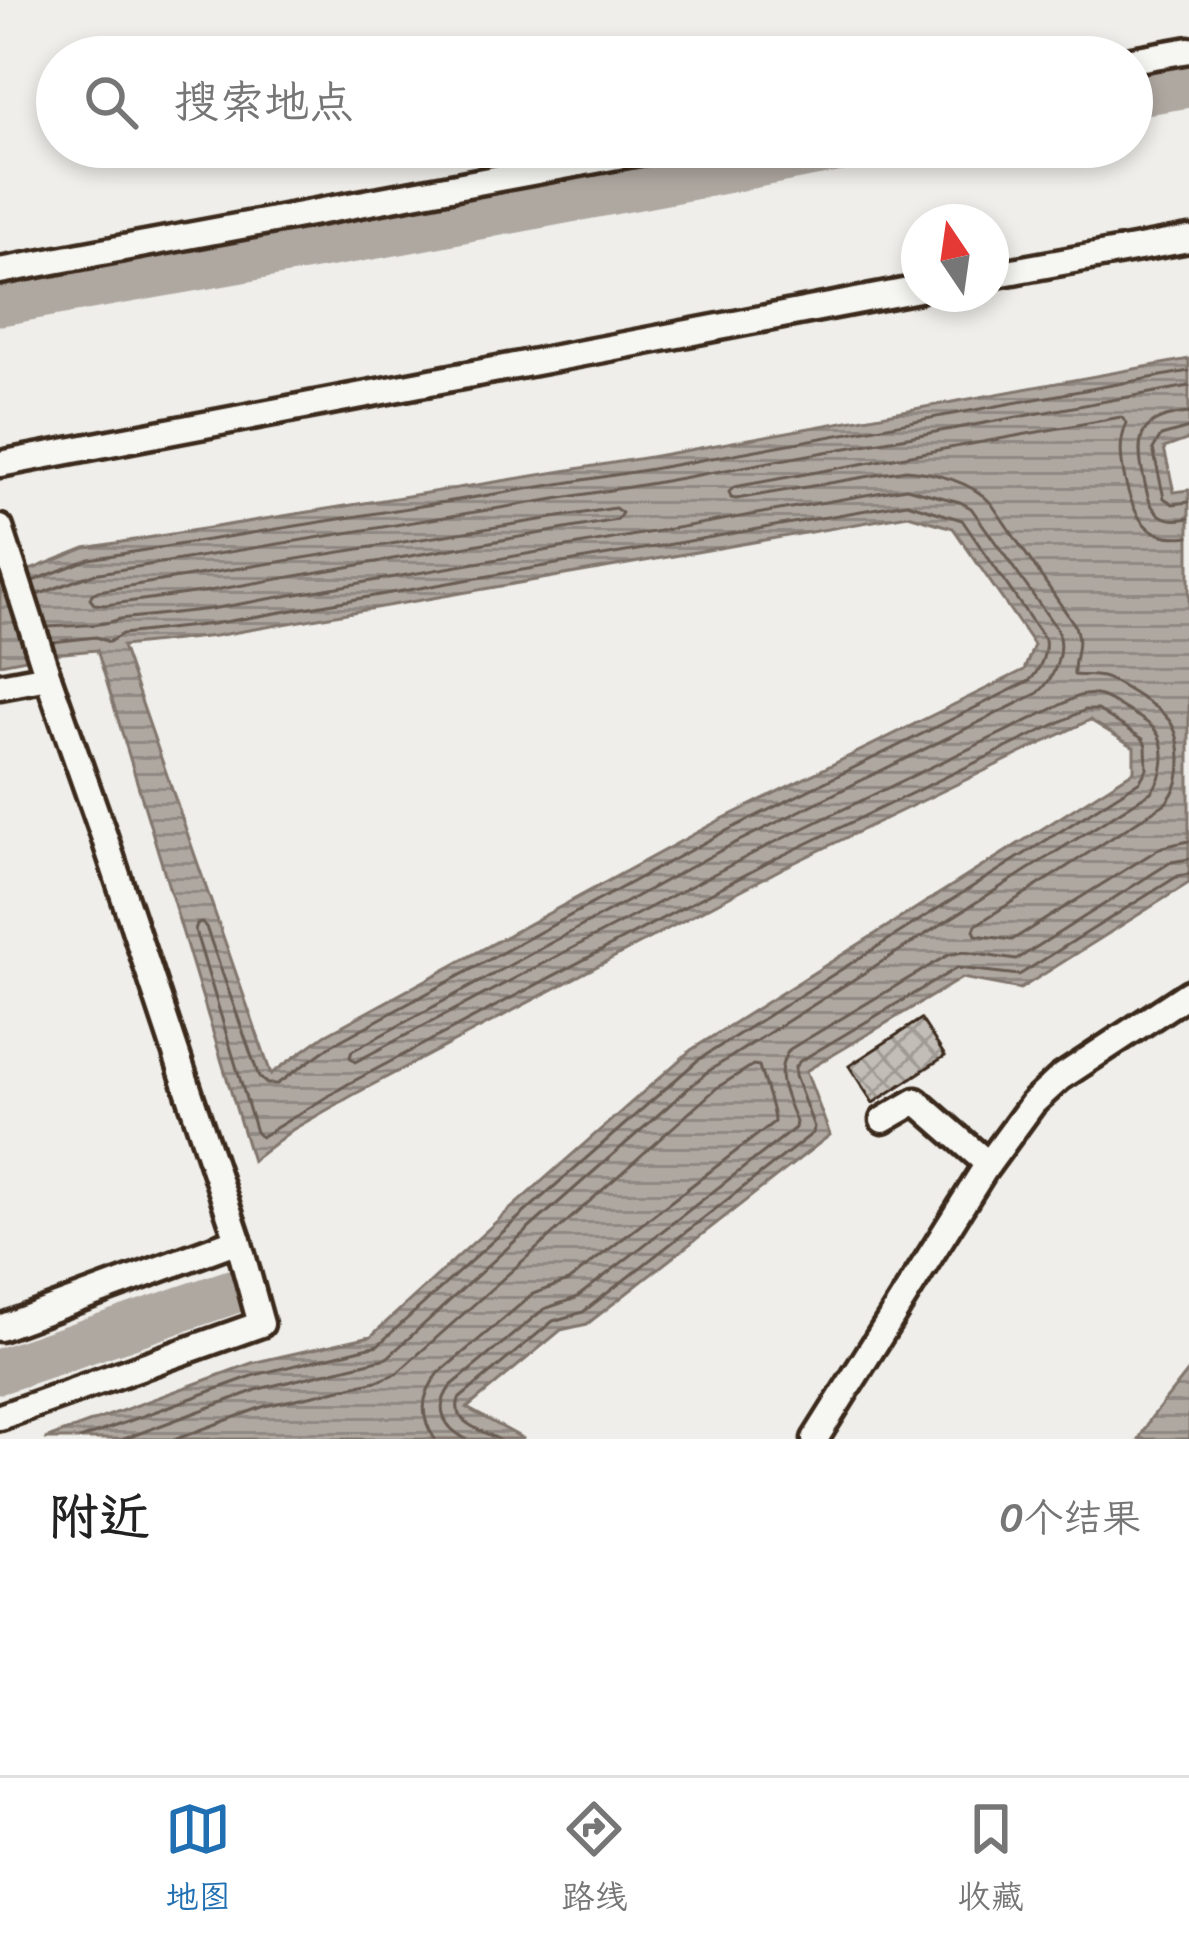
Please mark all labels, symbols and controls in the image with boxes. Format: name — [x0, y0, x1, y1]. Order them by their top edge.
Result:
search box — [36, 36, 1153, 168]
text: 搜索地点 — [174, 62, 354, 142]
icon: search — [78, 69, 144, 135]
north arrow — [901, 204, 1009, 312]
text: 附近 — [48, 1472, 150, 1562]
text: 0个结果 — [999, 1483, 1141, 1552]
tab: 地图 — [165, 1796, 231, 1926]
tab: 路线 — [561, 1796, 627, 1926]
tab: 收藏 — [958, 1796, 1024, 1926]

